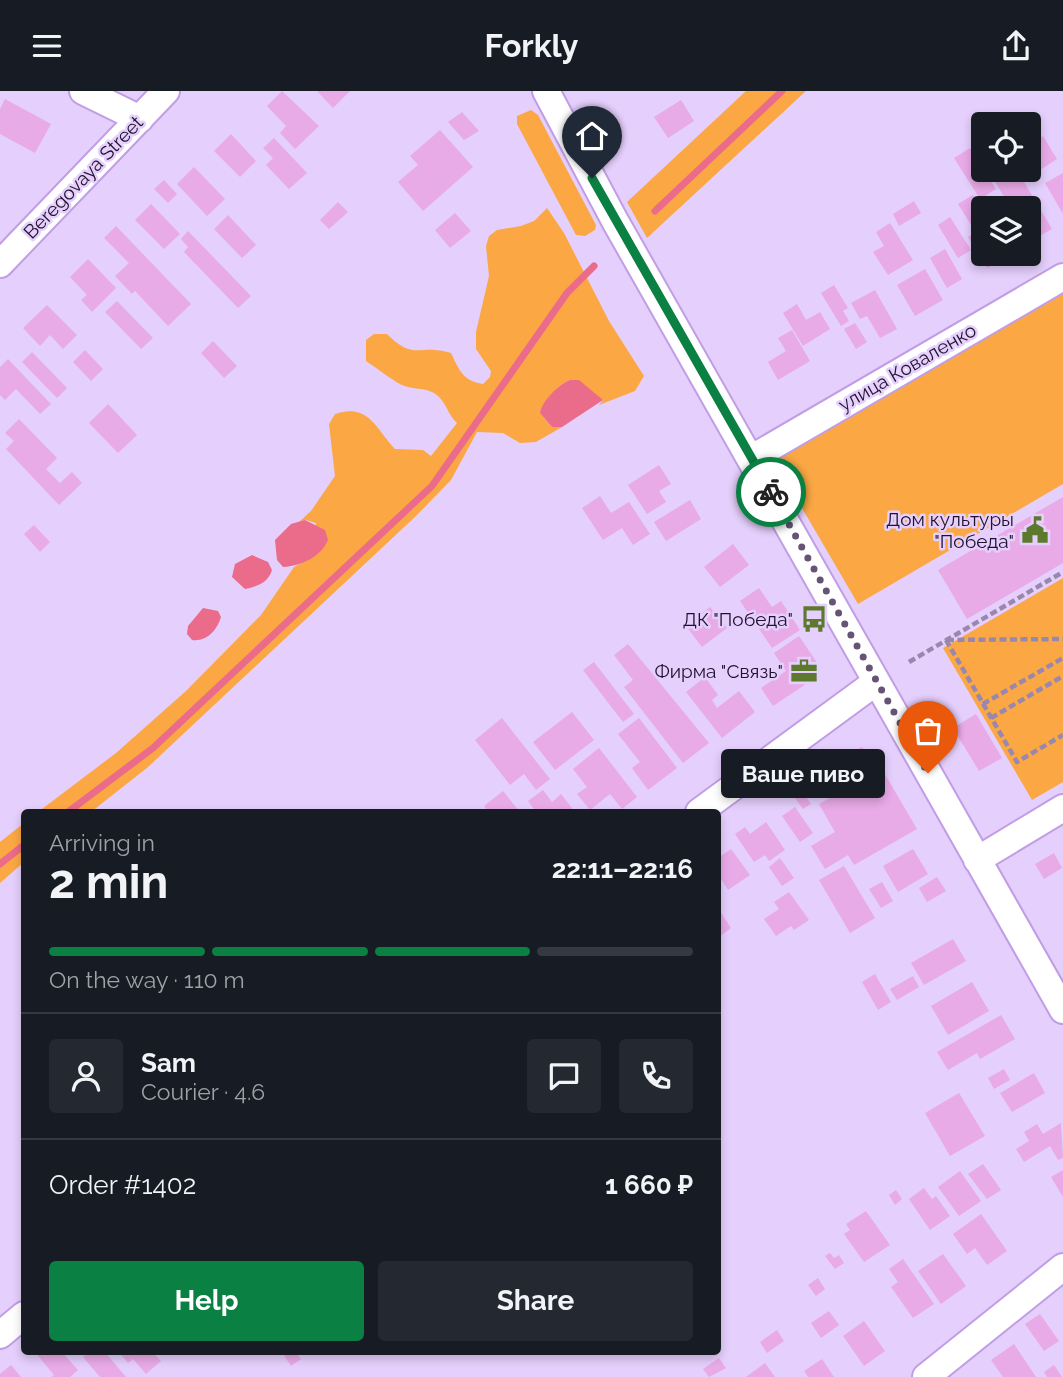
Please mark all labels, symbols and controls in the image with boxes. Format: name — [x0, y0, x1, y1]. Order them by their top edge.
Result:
icon: menu — [28, 27, 66, 65]
text: Forkly — [485, 27, 578, 64]
icon: share — [997, 27, 1035, 65]
pin — [562, 106, 622, 178]
street label: Beregovaya Street — [19, 111, 148, 243]
map controls — [971, 112, 1041, 266]
button: locate — [971, 112, 1041, 182]
icon: home — [573, 117, 611, 155]
button: layers — [971, 196, 1041, 266]
street label: улица Коваленко — [834, 319, 980, 415]
courier — [736, 457, 806, 527]
icon: bike — [752, 473, 790, 511]
place label: Дом культуры "Победа" — [886, 508, 1014, 552]
public building icon: Дом культуры "Победа" — [1020, 515, 1050, 545]
bus stop icon: ДК "Победа" — [799, 604, 829, 634]
place label: ДК "Победа" — [683, 608, 793, 630]
office icon: Фирма "Связь" — [789, 656, 819, 686]
place label: Фирма "Связь" — [654, 660, 783, 682]
pin — [898, 701, 958, 773]
icon: bag — [909, 712, 947, 750]
callout: Ваше пиво — [722, 749, 886, 797]
text: Ваше пиво — [742, 760, 864, 787]
text: Arriving in — [49, 829, 155, 856]
text: 22:11–22:16 — [552, 854, 693, 884]
text: 2 min — [49, 855, 168, 909]
text: On the way · 110 m — [49, 966, 245, 993]
button: person — [49, 1039, 123, 1113]
button: chat — [527, 1039, 601, 1113]
button: phone — [619, 1039, 693, 1113]
text: Sam — [141, 1048, 196, 1078]
text: Courier · 4.6 — [141, 1078, 265, 1105]
text: Order #1402 — [49, 1170, 196, 1200]
text: 1 660 ₽ — [605, 1170, 693, 1200]
button: Help — [49, 1261, 364, 1341]
button: Share — [378, 1261, 693, 1341]

